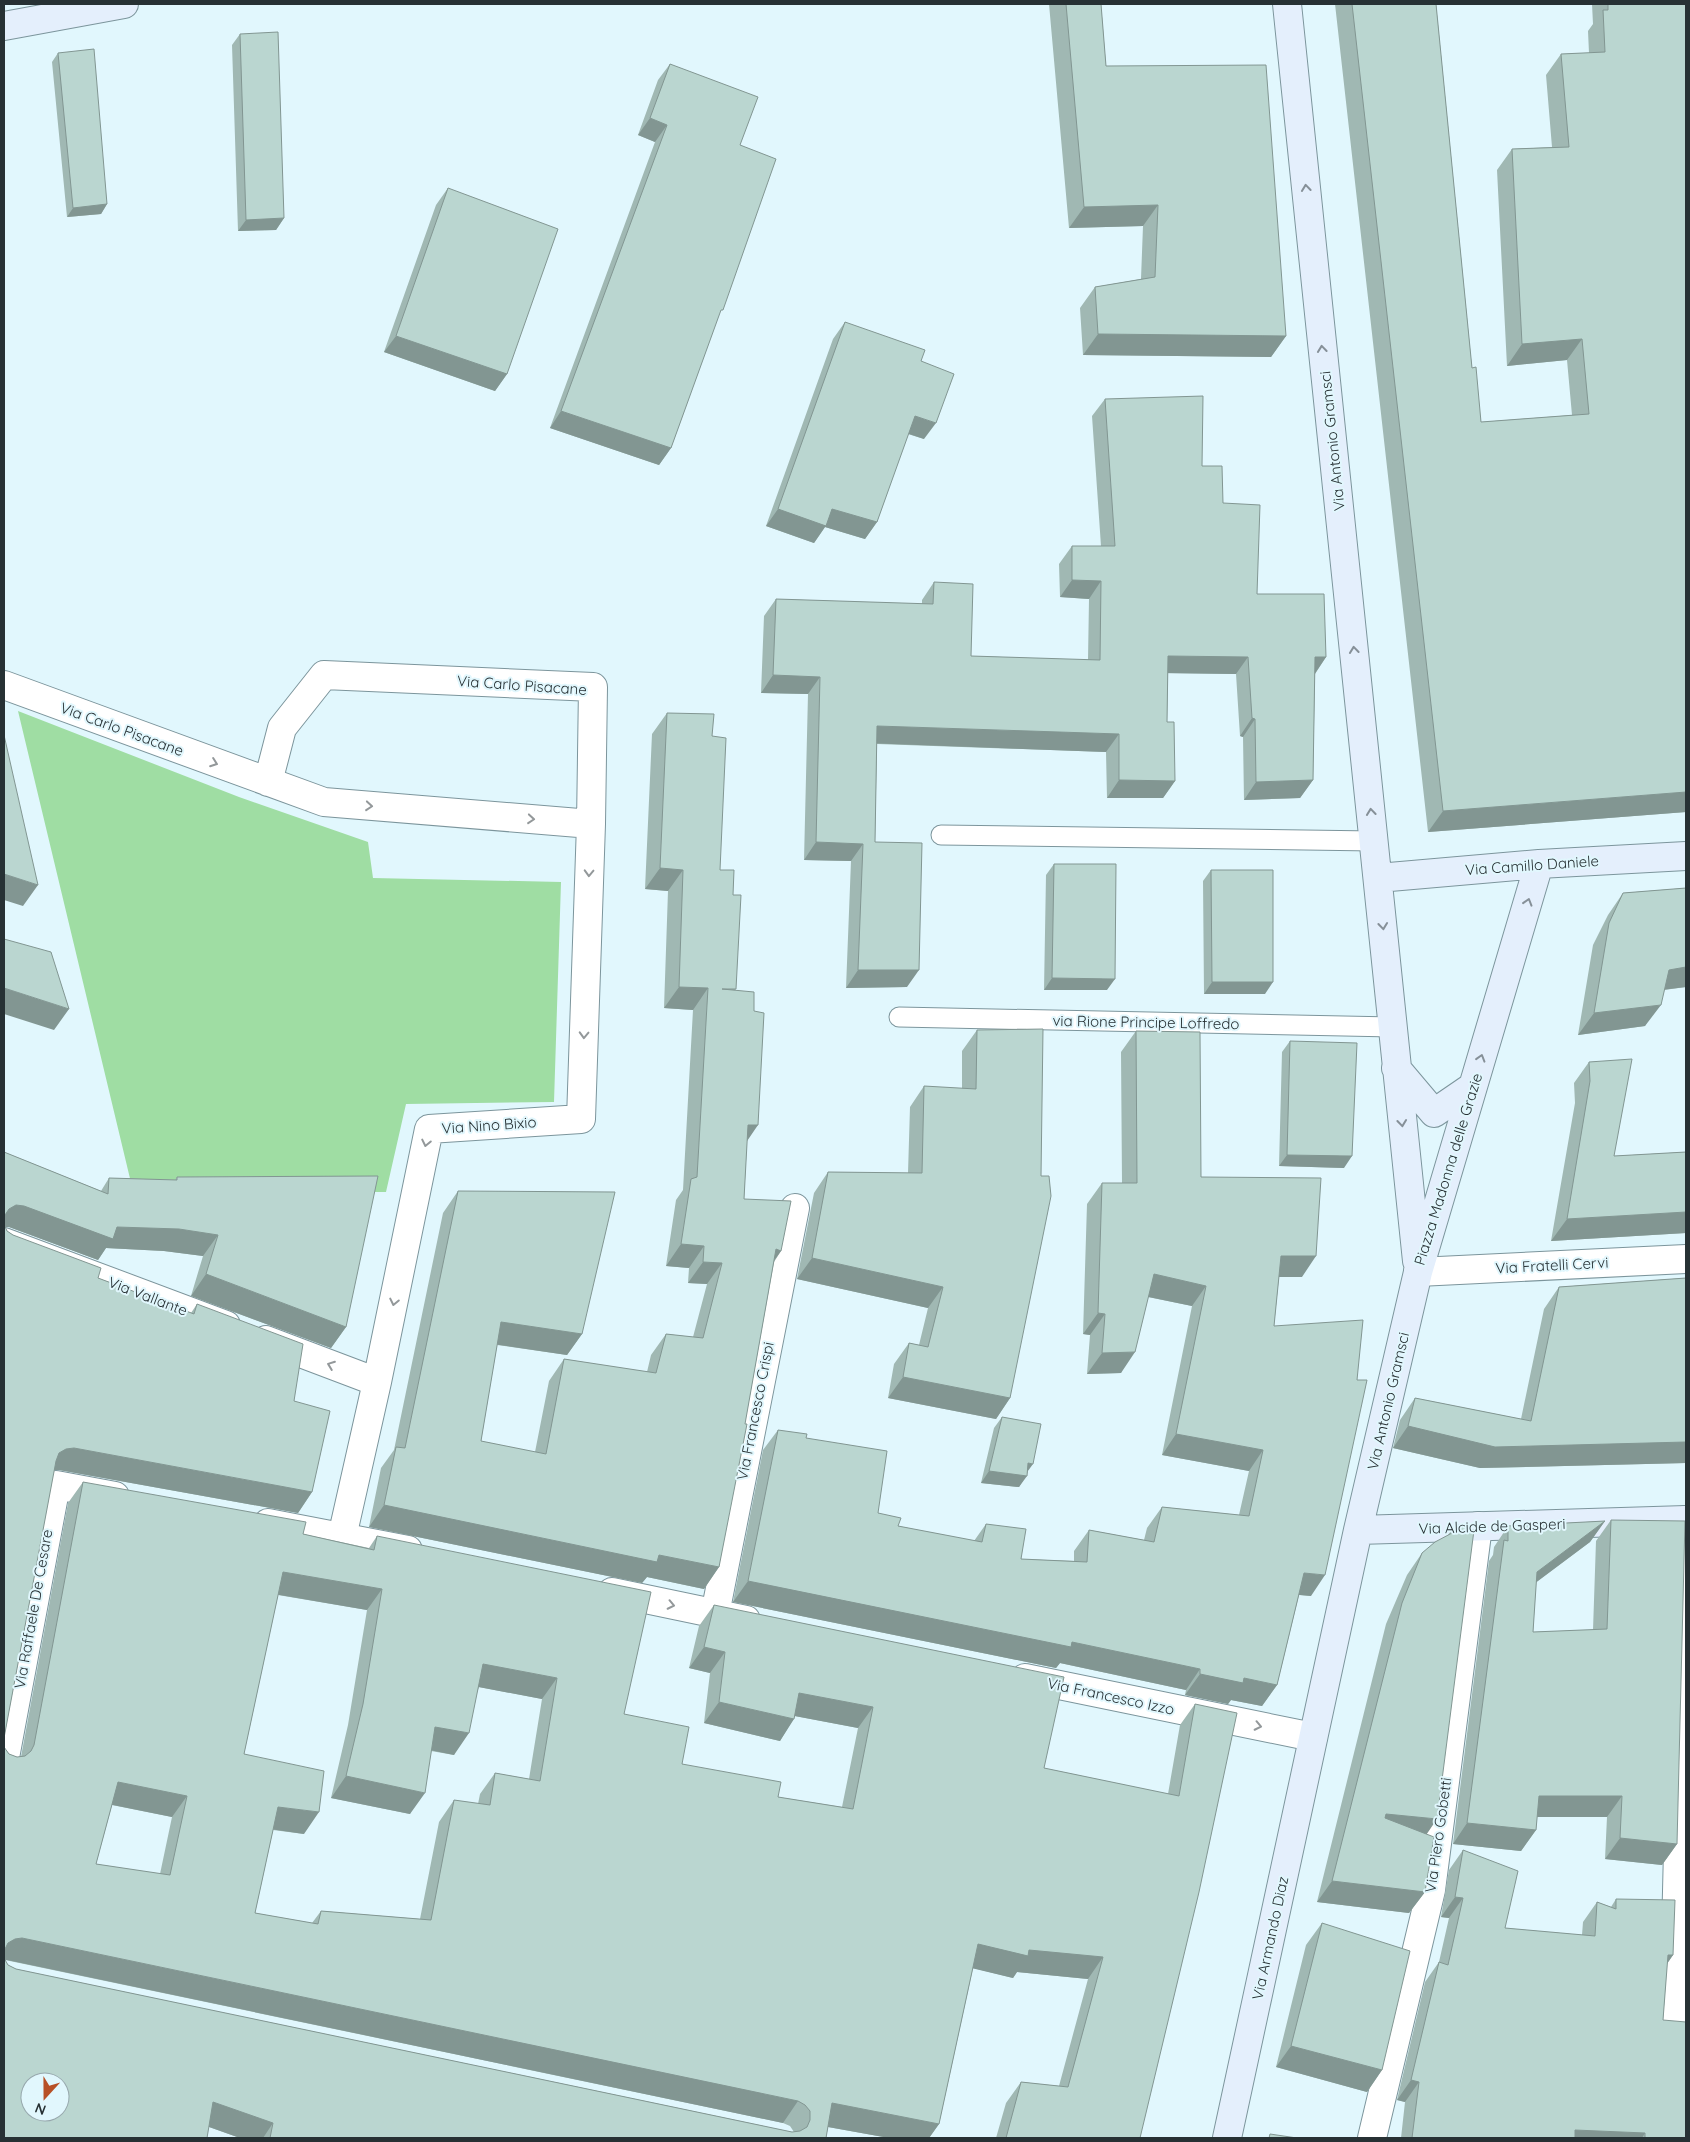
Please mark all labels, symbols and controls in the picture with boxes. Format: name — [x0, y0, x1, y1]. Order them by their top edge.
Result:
one-way arrow — [1301, 183, 1312, 191]
one-way arrow — [1317, 345, 1328, 353]
street label: Via Antonio Gramsci — [1315, 370, 1349, 512]
one-way arrow — [1349, 646, 1360, 654]
street label: Via Carlo Pisacane — [457, 671, 587, 699]
street label: Via Carlo Pisacane — [58, 698, 186, 760]
one-way arrow — [209, 757, 218, 767]
one-way arrow — [365, 800, 373, 811]
one-way arrow — [1366, 807, 1377, 815]
one-way arrow — [527, 814, 535, 825]
street label: Via Camillo Daniele — [1464, 851, 1600, 879]
one-way arrow — [584, 870, 594, 877]
one-way arrow — [1522, 898, 1532, 907]
one-way arrow — [1377, 922, 1388, 930]
street label: via Rione Principe Loffredo — [1052, 1011, 1240, 1033]
one-way arrow — [578, 1032, 589, 1040]
one-way arrow — [1475, 1054, 1485, 1062]
street label: Piazza Madonna delle Grazie — [1410, 1071, 1486, 1267]
street label: Via Nino Bixio — [441, 1112, 537, 1138]
one-way arrow — [1396, 1119, 1407, 1127]
one-way arrow — [422, 1139, 432, 1148]
street label: Via Fratelli Cervi — [1495, 1253, 1609, 1277]
street label: Via Vallante — [106, 1272, 190, 1320]
one-way arrow — [389, 1298, 399, 1307]
street label: Via Antonio Gramsci — [1363, 1330, 1413, 1472]
street label: Via Francesco Crispi — [732, 1340, 778, 1482]
one-way arrow — [328, 1361, 336, 1371]
street label: Via Alcide de Gasperi — [1418, 1514, 1566, 1538]
street label: Via Raffaele De Cesare — [10, 1528, 56, 1690]
one-way arrow — [666, 1599, 675, 1609]
street label: Via Francesco Izzo — [1046, 1673, 1176, 1719]
one-way arrow — [1254, 1720, 1263, 1731]
street label: Via Piero Gobetti — [1421, 1776, 1455, 1894]
street label: Via Armando Diaz — [1248, 1874, 1292, 2002]
north arrow — [20, 2072, 70, 2122]
text: N — [32, 2099, 48, 2119]

